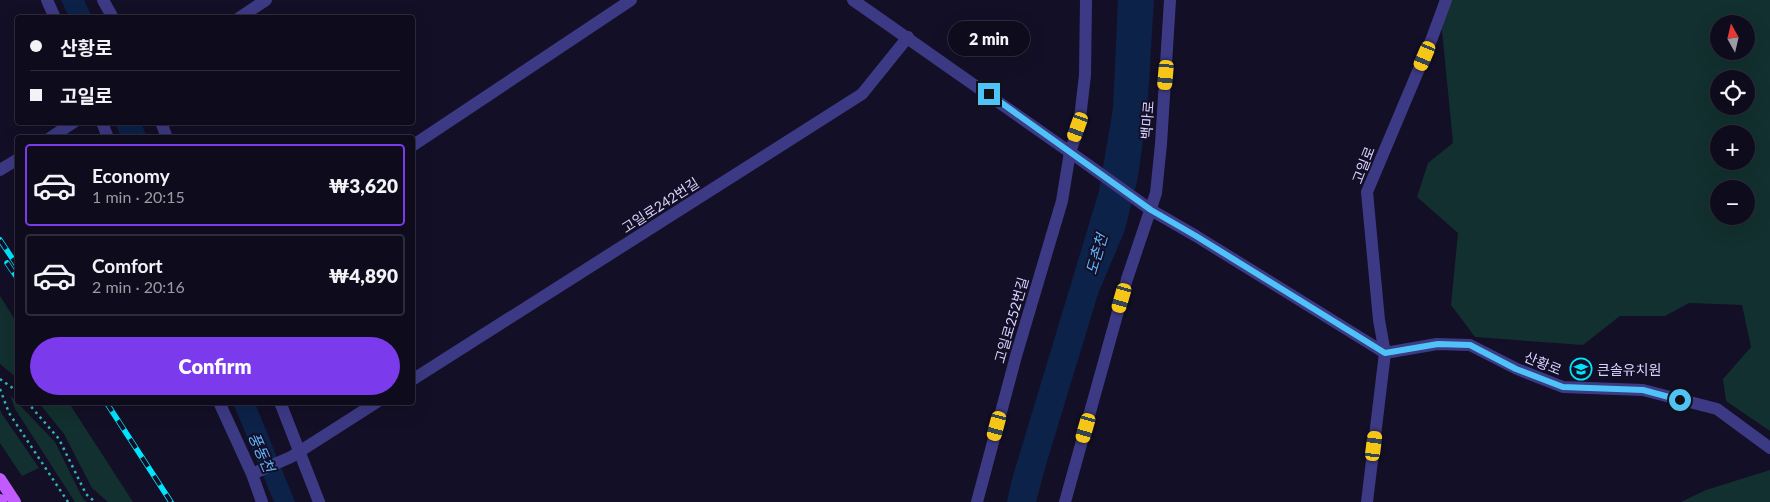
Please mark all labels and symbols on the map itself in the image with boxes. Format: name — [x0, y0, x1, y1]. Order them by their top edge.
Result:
north arrow — [1710, 15, 1755, 60]
callout: 2 min — [948, 22, 1030, 56]
car — [1412, 39, 1437, 73]
car — [1157, 59, 1174, 91]
route end — [978, 83, 1000, 105]
street label: 백마로 — [1137, 100, 1157, 140]
car — [1065, 110, 1090, 144]
street label: 고일로 — [1348, 144, 1378, 186]
street label: 고일로242번길 — [618, 174, 702, 236]
water label: 도촌천 — [1082, 230, 1111, 276]
street label: 고일로252번길 — [991, 275, 1031, 365]
car — [1110, 282, 1133, 314]
street label: 산황로 — [1522, 348, 1564, 378]
school or university icon: 큰솔유치원 — [1569, 357, 1593, 381]
place label: 큰솔유치원 — [1597, 361, 1661, 378]
route start — [1669, 389, 1691, 411]
car — [985, 410, 1008, 442]
car — [1074, 412, 1097, 444]
water label: 풍동천 — [245, 429, 280, 477]
car — [1364, 430, 1383, 462]

